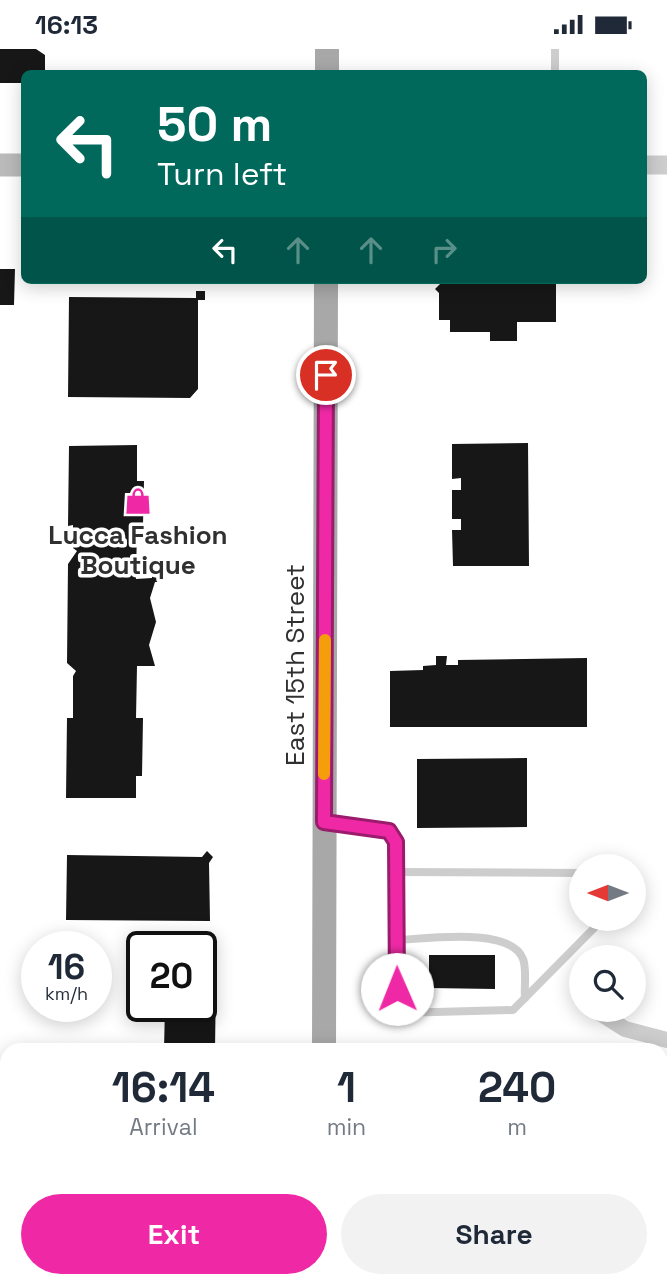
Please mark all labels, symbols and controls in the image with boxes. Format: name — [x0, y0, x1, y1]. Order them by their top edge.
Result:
text: 16:13 — [35, 8, 98, 42]
text: 50 m — [157, 93, 272, 155]
icon: left — [42, 98, 133, 189]
text: Turn left — [157, 154, 287, 194]
icon: left — [206, 231, 244, 269]
icon: ahead — [279, 231, 317, 269]
icon: ahead — [352, 231, 390, 269]
icon: right — [425, 231, 463, 269]
pin — [296, 345, 356, 405]
icon: arrive — [307, 356, 345, 394]
shop icon: Lucca Fashion Boutique — [123, 486, 153, 516]
place label: Lucca Fashion Boutique — [48, 518, 228, 582]
street label: East 15th Street — [278, 564, 312, 766]
north arrow — [569, 854, 646, 931]
map controls — [569, 854, 646, 1022]
speed limit sign: 20 — [126, 931, 217, 1022]
text: 16 — [48, 945, 85, 989]
button: search — [569, 945, 646, 1022]
position arrow — [360, 952, 434, 1026]
text: km/h — [45, 982, 88, 1005]
text: 16:14 — [112, 1061, 215, 1114]
text: 1 — [337, 1061, 356, 1114]
text: 240 — [478, 1061, 556, 1114]
text: Arrival — [129, 1112, 198, 1142]
text: min — [327, 1112, 366, 1142]
text: m — [507, 1112, 527, 1142]
button: Exit — [21, 1194, 327, 1274]
button: Share — [341, 1194, 647, 1274]

